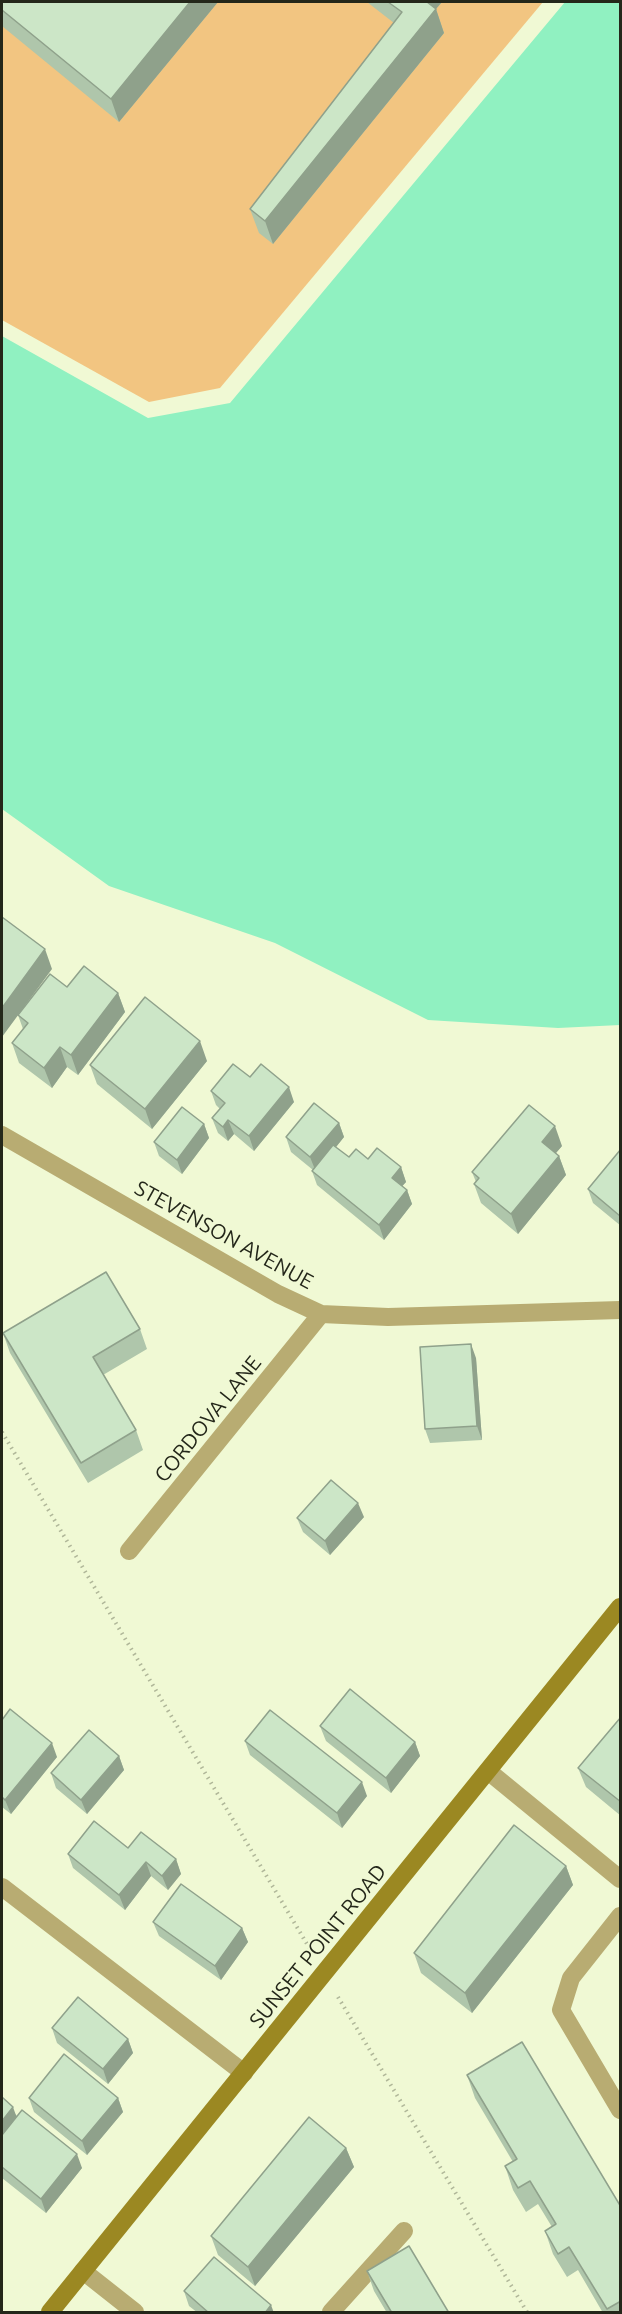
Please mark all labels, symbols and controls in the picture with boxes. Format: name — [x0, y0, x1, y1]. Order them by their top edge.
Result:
street label: STEVENSON AVENUE — [130, 1175, 318, 1295]
street label: CORDOVA LANE — [149, 1351, 267, 1487]
street label: SUNSET POINT ROAD — [244, 1859, 392, 2033]

